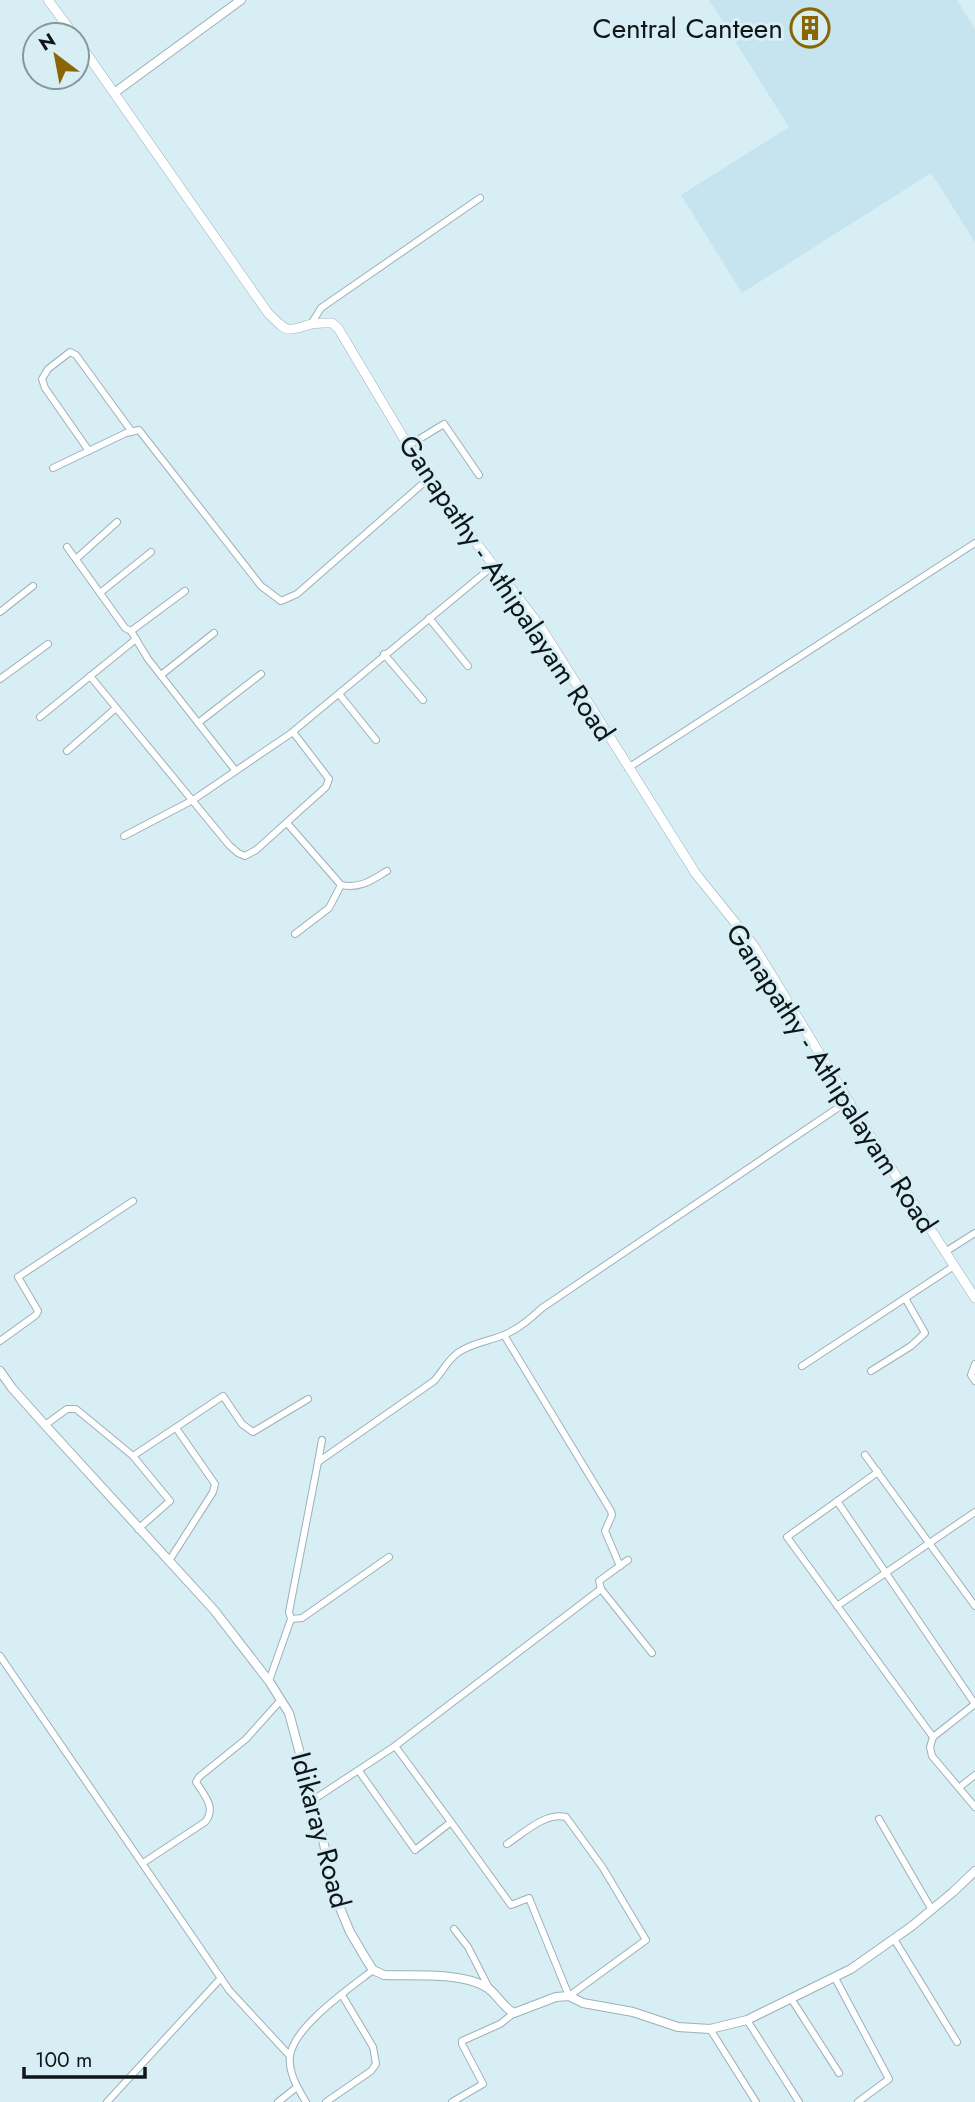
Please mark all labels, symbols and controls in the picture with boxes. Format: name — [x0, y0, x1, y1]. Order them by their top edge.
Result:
building icon: Central Canteen — [789, 7, 831, 49]
place label: Central Canteen — [592, 8, 783, 49]
north arrow — [21, 21, 91, 91]
text: N — [34, 27, 61, 57]
street label: Ganapathy - Athipalayam Road — [388, 427, 625, 750]
street label: Ganapathy - Athipalayam Road — [716, 915, 947, 1241]
street label: Idikaray Road — [280, 1748, 361, 1913]
scale bar — [24, 2036, 145, 2080]
text: 100 m — [35, 2045, 92, 2075]

